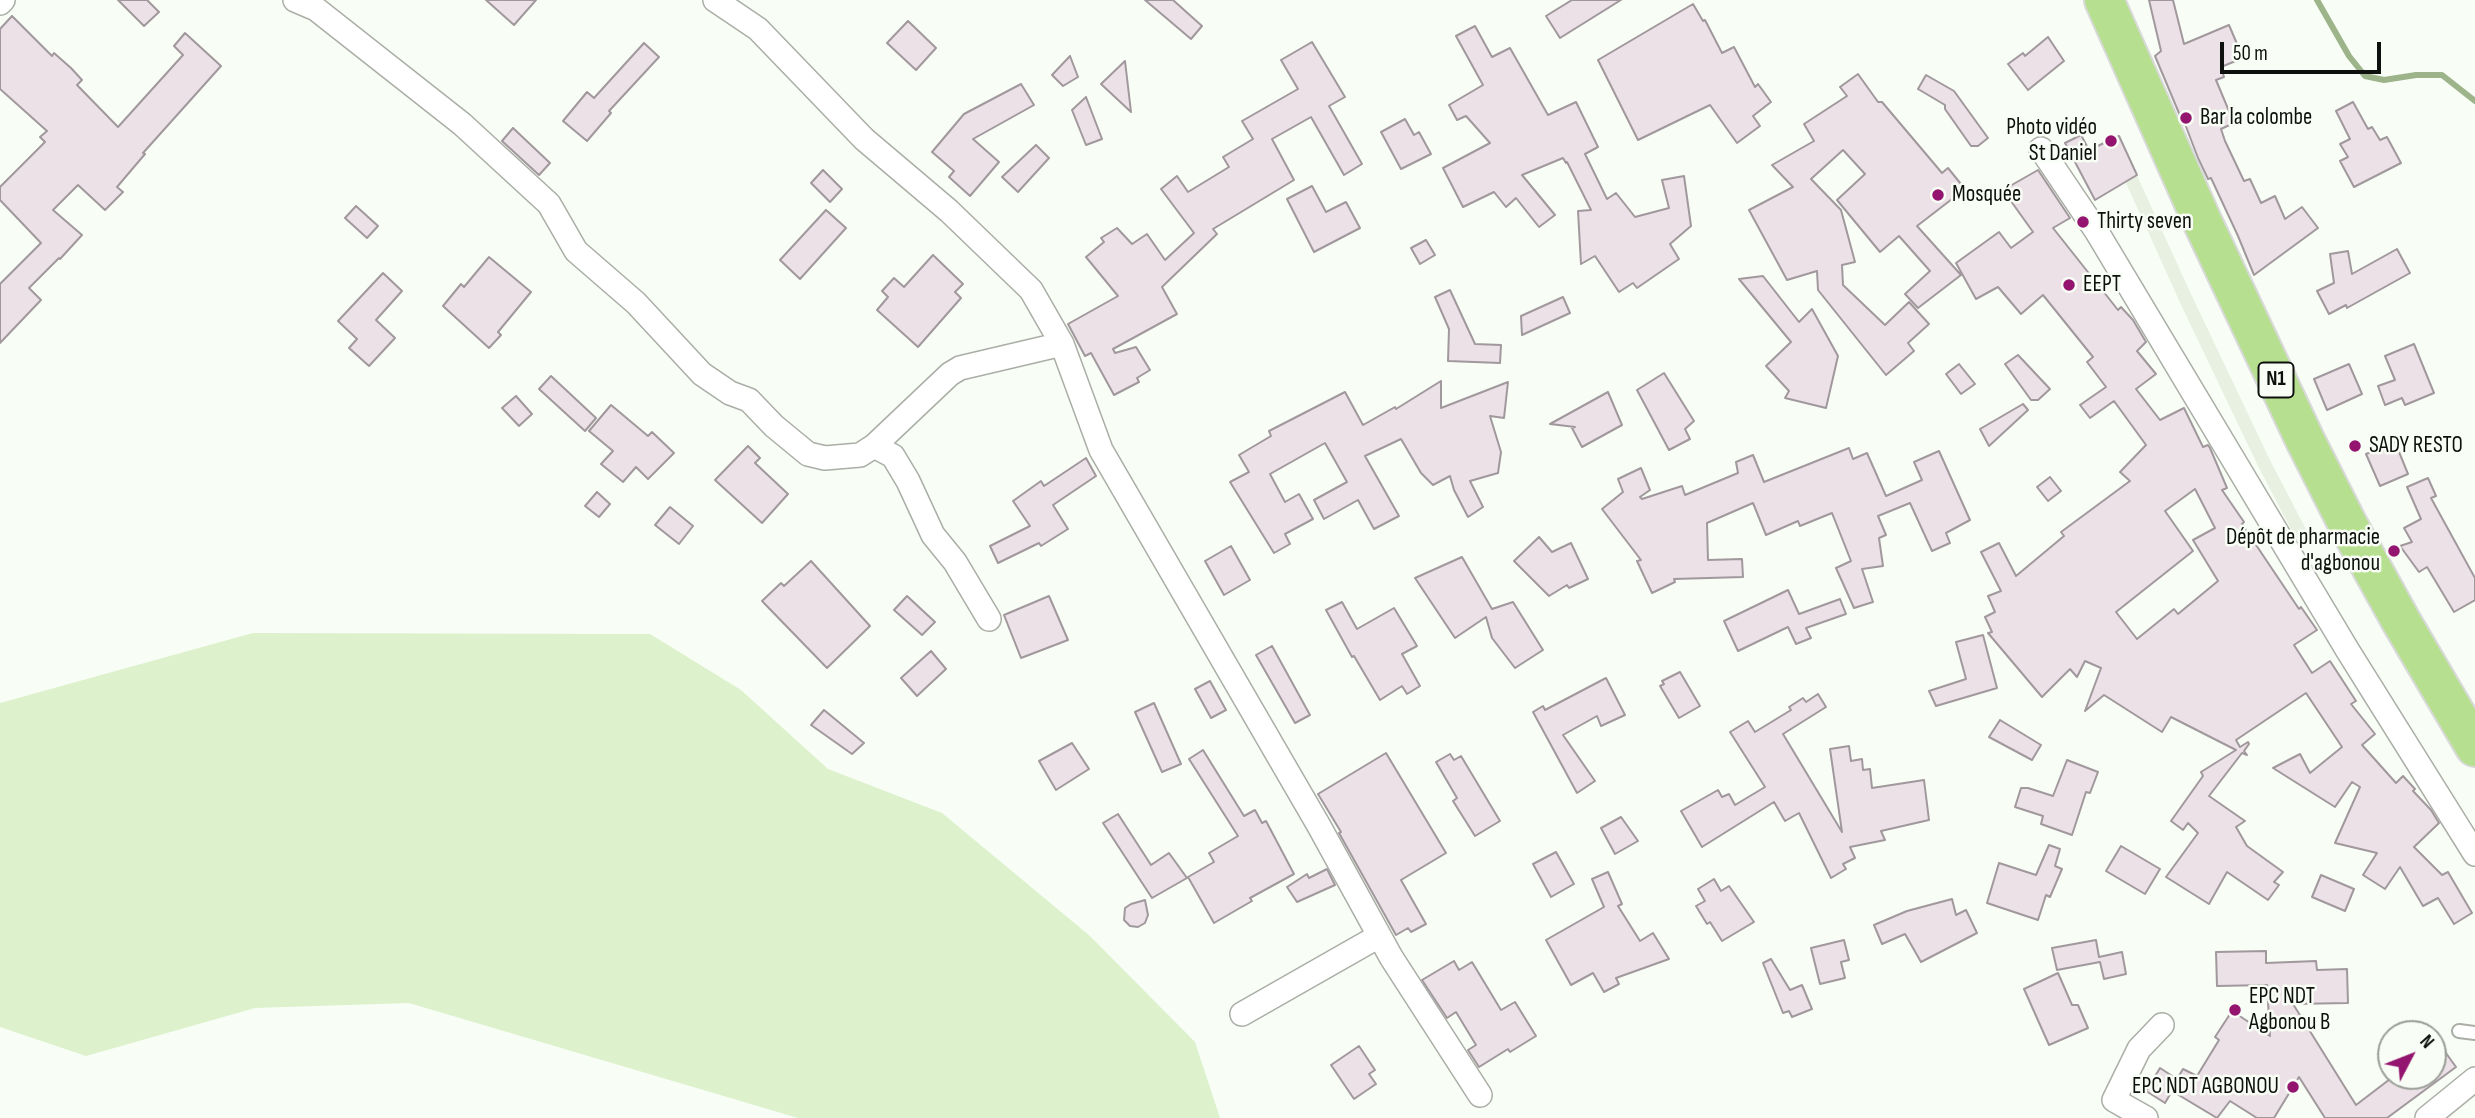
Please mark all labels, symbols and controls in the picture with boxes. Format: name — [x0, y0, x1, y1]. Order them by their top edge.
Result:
scale bar — [2223, 28, 2384, 72]
text: 50 m — [2233, 41, 2268, 66]
place label: Bar la colombe — [2200, 104, 2312, 132]
marker: Bar la colombe — [2178, 110, 2194, 126]
place label: Photo vidéo St Daniel — [2006, 114, 2097, 168]
marker: Photo vidéo St Daniel — [2103, 133, 2119, 149]
place label: Mosquée — [1952, 181, 2021, 209]
marker: Mosquée — [1930, 187, 1946, 203]
place label: Thirty seven — [2097, 208, 2192, 236]
marker: Thirty seven — [2075, 214, 2091, 230]
place label: EEPT — [2083, 271, 2121, 299]
marker: EEPT — [2061, 277, 2077, 293]
road number: N1 — [2258, 362, 2294, 398]
place label: SADY RESTO — [2369, 432, 2463, 460]
marker: SADY RESTO — [2347, 438, 2363, 454]
place label: Dépôt de pharmacie d'agbonou — [2226, 524, 2380, 578]
marker: Dépôt de pharmacie d'agbonou — [2386, 543, 2402, 559]
place label: EPC NDT Agbonou B — [2249, 983, 2330, 1037]
marker: EPC NDT Agbonou B — [2227, 1002, 2243, 1018]
north arrow — [2377, 1020, 2447, 1090]
text: N — [2415, 1030, 2438, 1053]
place label: EPC NDT AGBONOU — [2132, 1073, 2279, 1101]
marker: EPC NDT AGBONOU — [2285, 1079, 2301, 1095]

